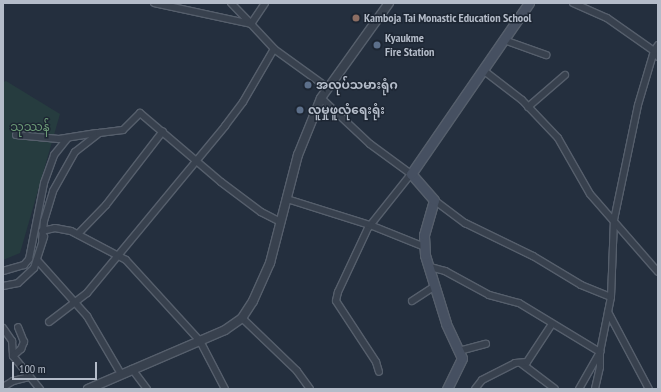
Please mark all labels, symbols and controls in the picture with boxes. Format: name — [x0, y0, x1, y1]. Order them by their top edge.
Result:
place label: Kamboja Tai Monastic Education School — [364, 11, 532, 25]
marker: Kamboja Tai Monastic Education School — [351, 13, 361, 23]
place label: Kyaukme Fire Station — [385, 31, 434, 59]
marker: Kyaukme Fire Station — [372, 40, 382, 50]
place label: အလုပ်သမားရုံဂ — [316, 78, 398, 92]
marker: အလုပ်သမားရုံဂ — [303, 80, 313, 90]
place label: လူမှုဖူလုံရေးရုံး — [308, 103, 385, 117]
marker: လူမှုဖူလုံရေးရုံး — [295, 105, 305, 115]
park label: သုဿန် — [10, 120, 50, 134]
scale bar — [14, 354, 99, 380]
text: 100 m — [19, 361, 46, 376]

